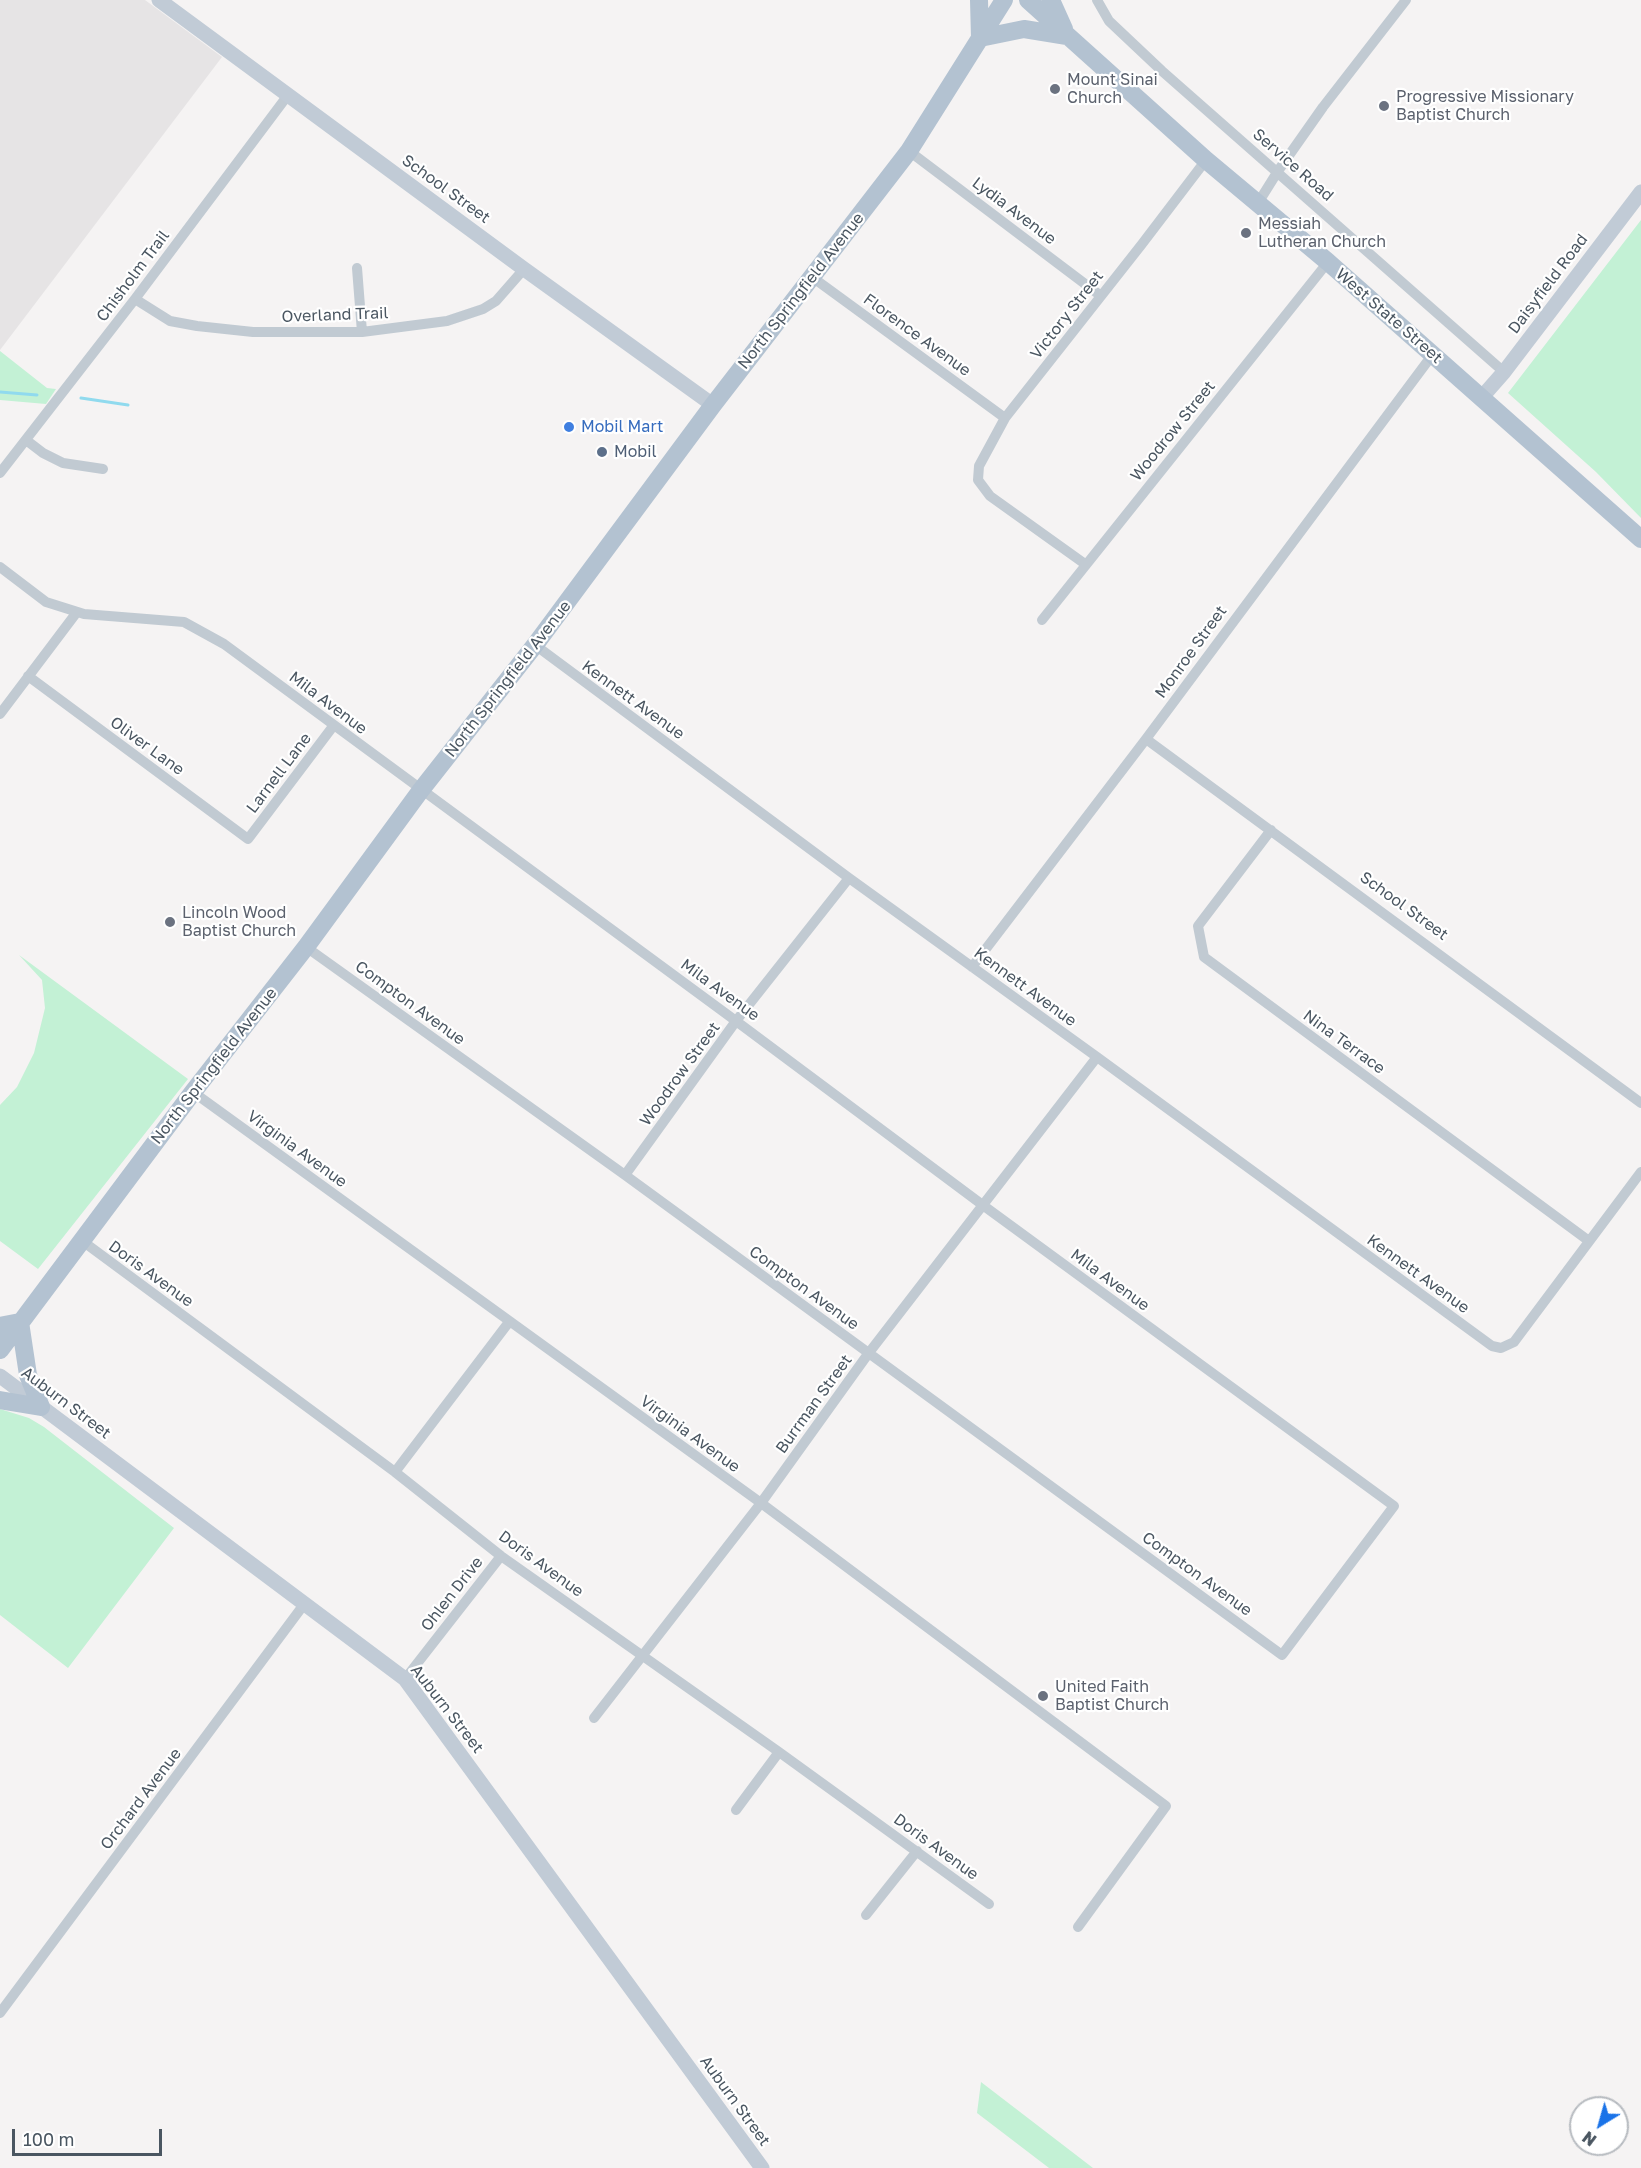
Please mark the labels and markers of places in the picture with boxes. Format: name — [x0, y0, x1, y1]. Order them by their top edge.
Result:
place label: Mount Sinai Church — [1067, 70, 1158, 108]
marker: Mount Sinai Church — [1048, 82, 1062, 96]
place label: Progressive Missionary Baptist Church — [1396, 87, 1574, 125]
marker: Progressive Missionary Baptist Church — [1377, 99, 1391, 113]
place label: Messiah Lutheran Church — [1258, 214, 1386, 252]
marker: Messiah Lutheran Church — [1239, 226, 1253, 240]
place label: Mobil Mart — [581, 417, 663, 437]
marker: Mobil Mart — [562, 420, 576, 434]
place label: Mobil — [614, 442, 657, 462]
marker: Mobil — [595, 445, 609, 459]
place label: Lincoln Wood Baptist Church — [182, 903, 296, 941]
marker: Lincoln Wood Baptist Church — [163, 915, 177, 929]
place label: United Faith Baptist Church — [1055, 1677, 1169, 1715]
marker: United Faith Baptist Church — [1036, 1689, 1050, 1703]

